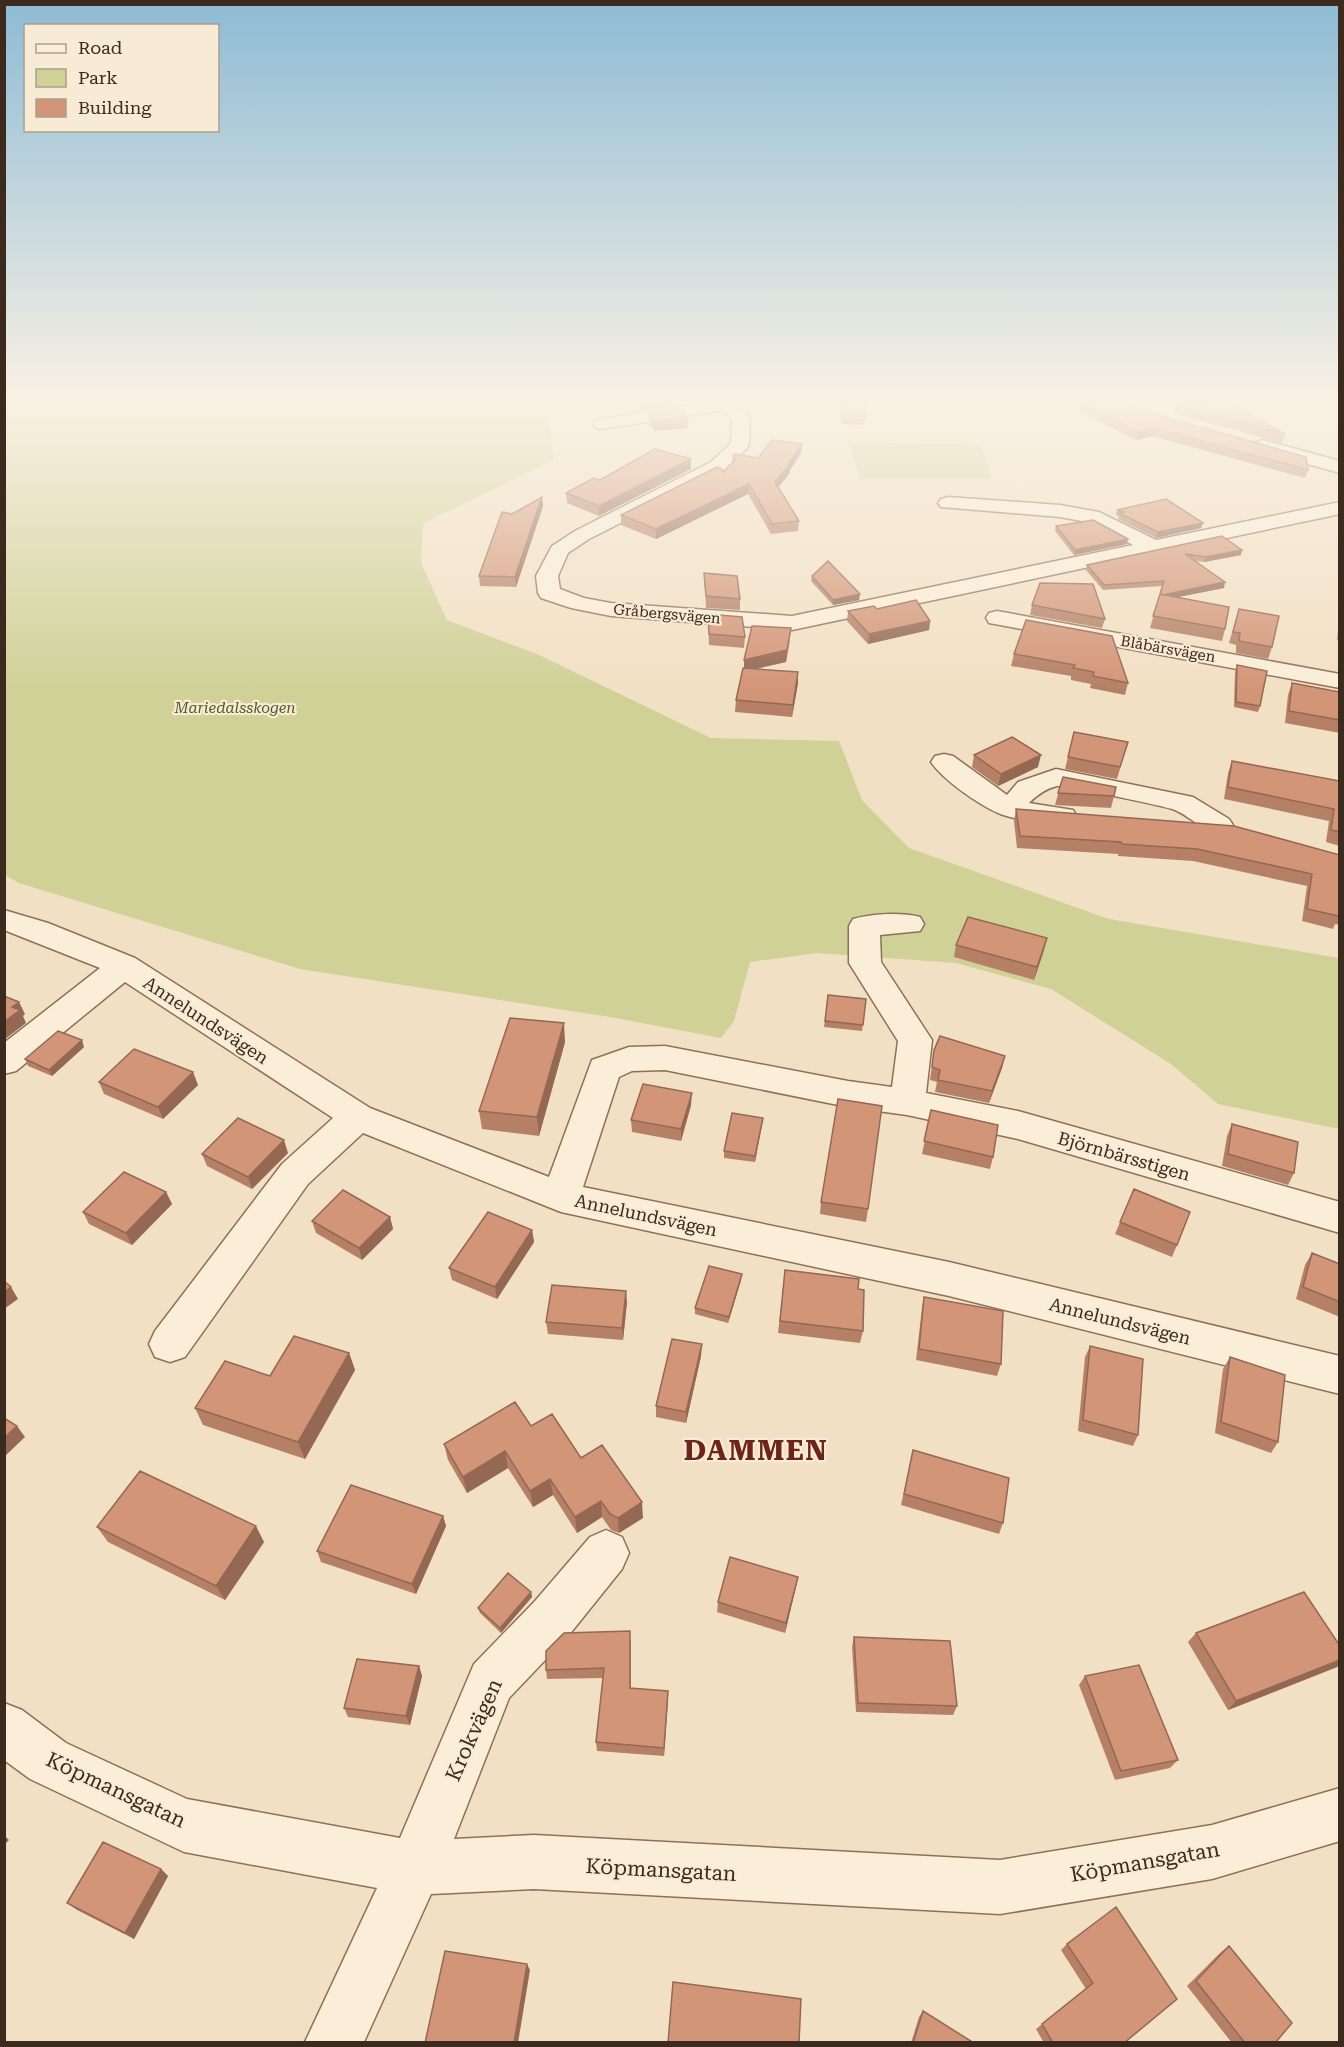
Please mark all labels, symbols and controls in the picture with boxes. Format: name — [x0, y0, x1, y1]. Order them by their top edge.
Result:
legend — [24, 24, 219, 132]
text: Road — [78, 37, 123, 58]
text: Park — [78, 67, 118, 88]
text: Building — [78, 97, 152, 118]
street label: Gråbergsvägen — [613, 600, 722, 628]
street label: Blåbärsvägen — [1119, 632, 1217, 666]
park label: Mariedalsskogen — [173, 699, 296, 717]
street label: Annelundsvägen — [140, 972, 273, 1068]
street label: Björnbärsstigen — [1055, 1127, 1193, 1185]
street label: Annelundsvägen — [573, 1190, 719, 1240]
street label: Annelundsvägen — [1047, 1293, 1193, 1349]
district label: DAMMEN — [684, 1434, 828, 1467]
street label: Krokvägen — [441, 1675, 507, 1785]
street label: Köpmansgatan — [43, 1747, 190, 1833]
street label: Köpmansgatan — [1069, 1837, 1222, 1887]
street label: Köpmansgatan — [585, 1854, 737, 1886]

